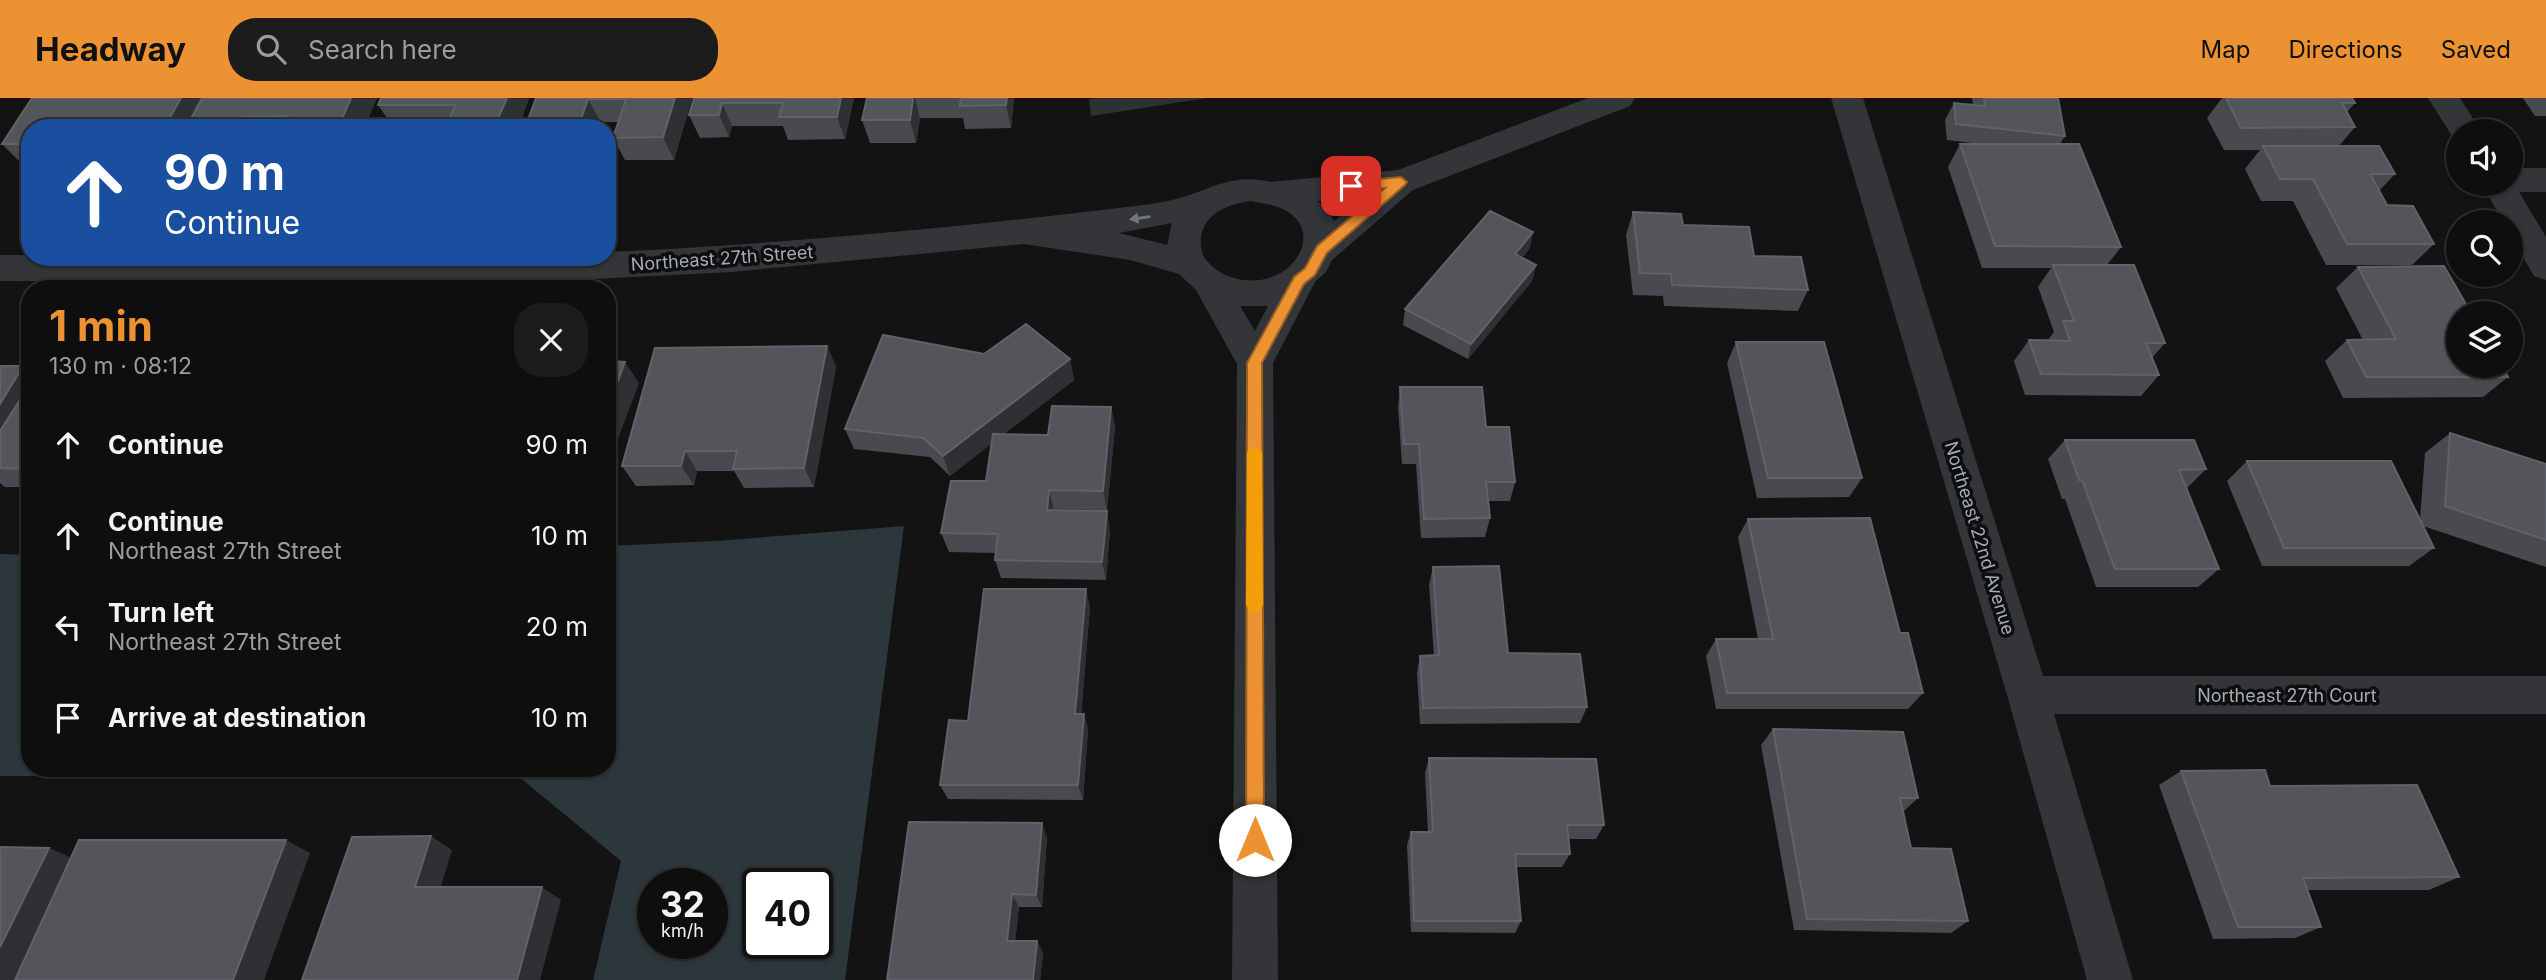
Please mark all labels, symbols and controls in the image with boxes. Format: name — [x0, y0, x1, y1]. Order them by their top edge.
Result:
search box — [228, 18, 718, 81]
text: Headway — [35, 29, 186, 69]
icon: search — [252, 30, 290, 68]
text: Search here — [308, 34, 457, 65]
text: Map — [2201, 35, 2250, 64]
text: Directions — [2288, 35, 2403, 64]
text: Saved — [2441, 35, 2511, 64]
map controls — [2446, 119, 2523, 378]
button: sound — [2446, 119, 2523, 196]
text: 90 m — [164, 143, 285, 202]
icon: ahead — [49, 147, 140, 238]
pin — [1321, 156, 1381, 216]
icon: arrive — [1332, 167, 1370, 205]
text: Continue — [164, 203, 300, 242]
button: search — [2446, 210, 2523, 287]
one-way arrow — [1128, 213, 1150, 224]
street label: Northeast 27th Street — [630, 241, 814, 275]
text: 1 min — [49, 300, 153, 351]
button: layers — [2446, 301, 2523, 378]
button: close — [514, 303, 588, 377]
text: 130 m · 08:12 — [49, 352, 192, 380]
icon: ahead — [49, 426, 87, 464]
text: Continue — [108, 429, 224, 460]
text: 90 m — [525, 429, 588, 460]
street label: Northeast 22nd Avenue — [1941, 439, 2019, 637]
text: Continue — [108, 506, 224, 537]
icon: ahead — [49, 517, 87, 555]
text: 10 m — [531, 520, 588, 551]
text: Northeast 27th Street — [108, 537, 341, 565]
text: Turn left — [108, 597, 214, 628]
icon: left — [49, 608, 87, 646]
text: 20 m — [526, 611, 588, 642]
text: Northeast 27th Street — [108, 628, 341, 656]
street label: Northeast 27th Court — [2197, 685, 2377, 706]
icon: arrive — [49, 699, 87, 737]
text: Arrive at destination — [108, 702, 367, 733]
text: 10 m — [531, 702, 588, 733]
position arrow — [1218, 803, 1292, 877]
speed limit sign: 40 — [742, 868, 833, 959]
text: 32 — [660, 883, 705, 925]
text: km/h — [661, 920, 704, 941]

